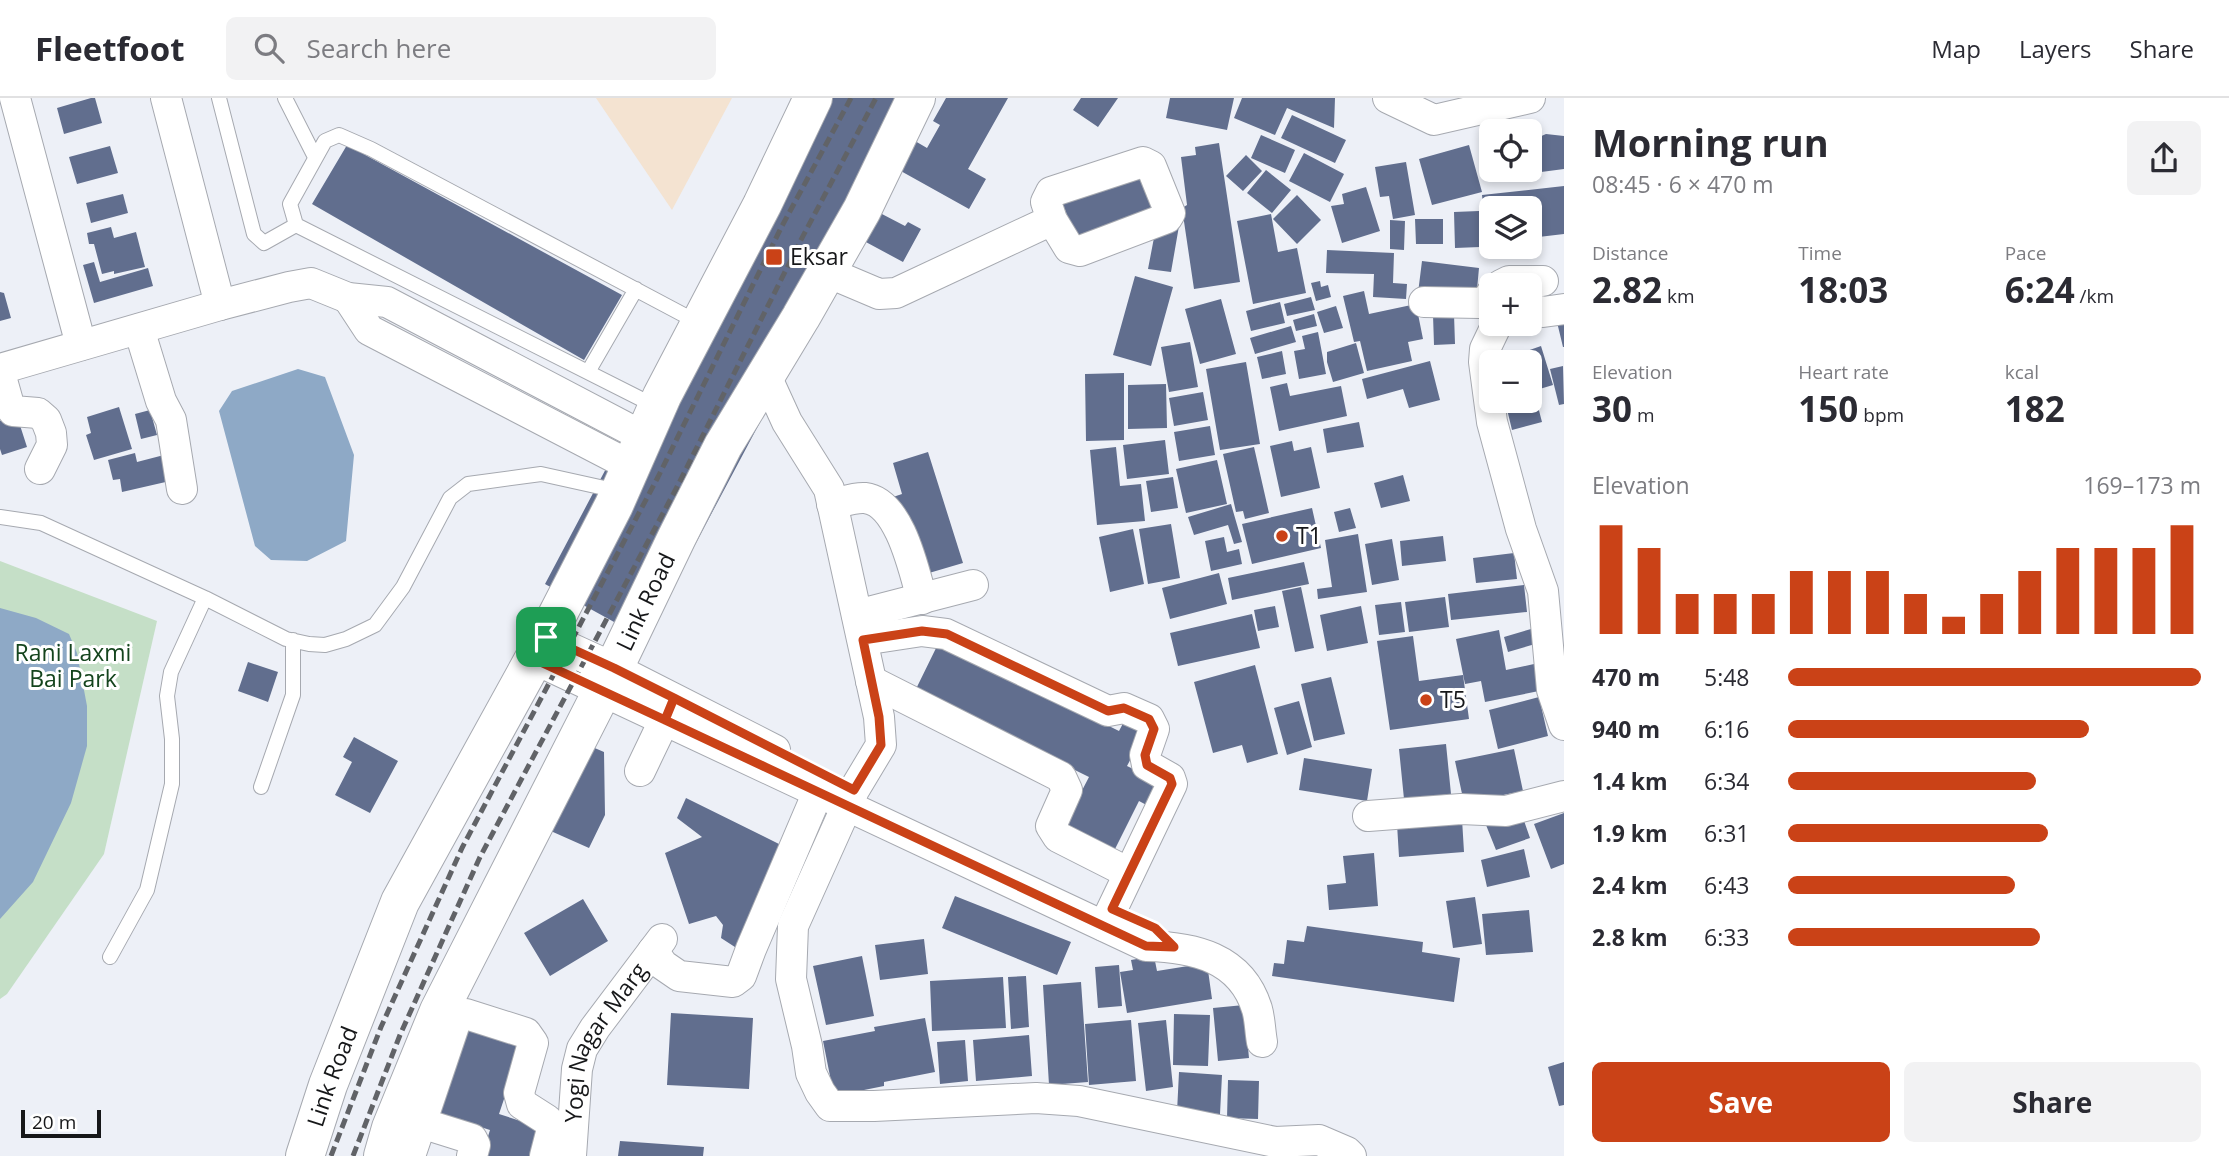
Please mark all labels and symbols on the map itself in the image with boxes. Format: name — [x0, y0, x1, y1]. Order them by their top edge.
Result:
place label: Eksar — [790, 240, 849, 272]
marker: Eksar — [764, 247, 784, 267]
place label: T1 — [1296, 519, 1322, 551]
marker: T1 — [1274, 528, 1290, 544]
street label: Link Road — [608, 547, 682, 656]
pin — [516, 607, 576, 667]
park label: Rani Laxmi Bai Park — [15, 636, 131, 694]
place label: T5 — [1440, 683, 1466, 715]
marker: T5 — [1418, 692, 1434, 708]
street label: Yogi Nagar Marg — [556, 955, 654, 1124]
street label: Link Road — [299, 1021, 365, 1131]
scale bar — [21, 1107, 102, 1139]

